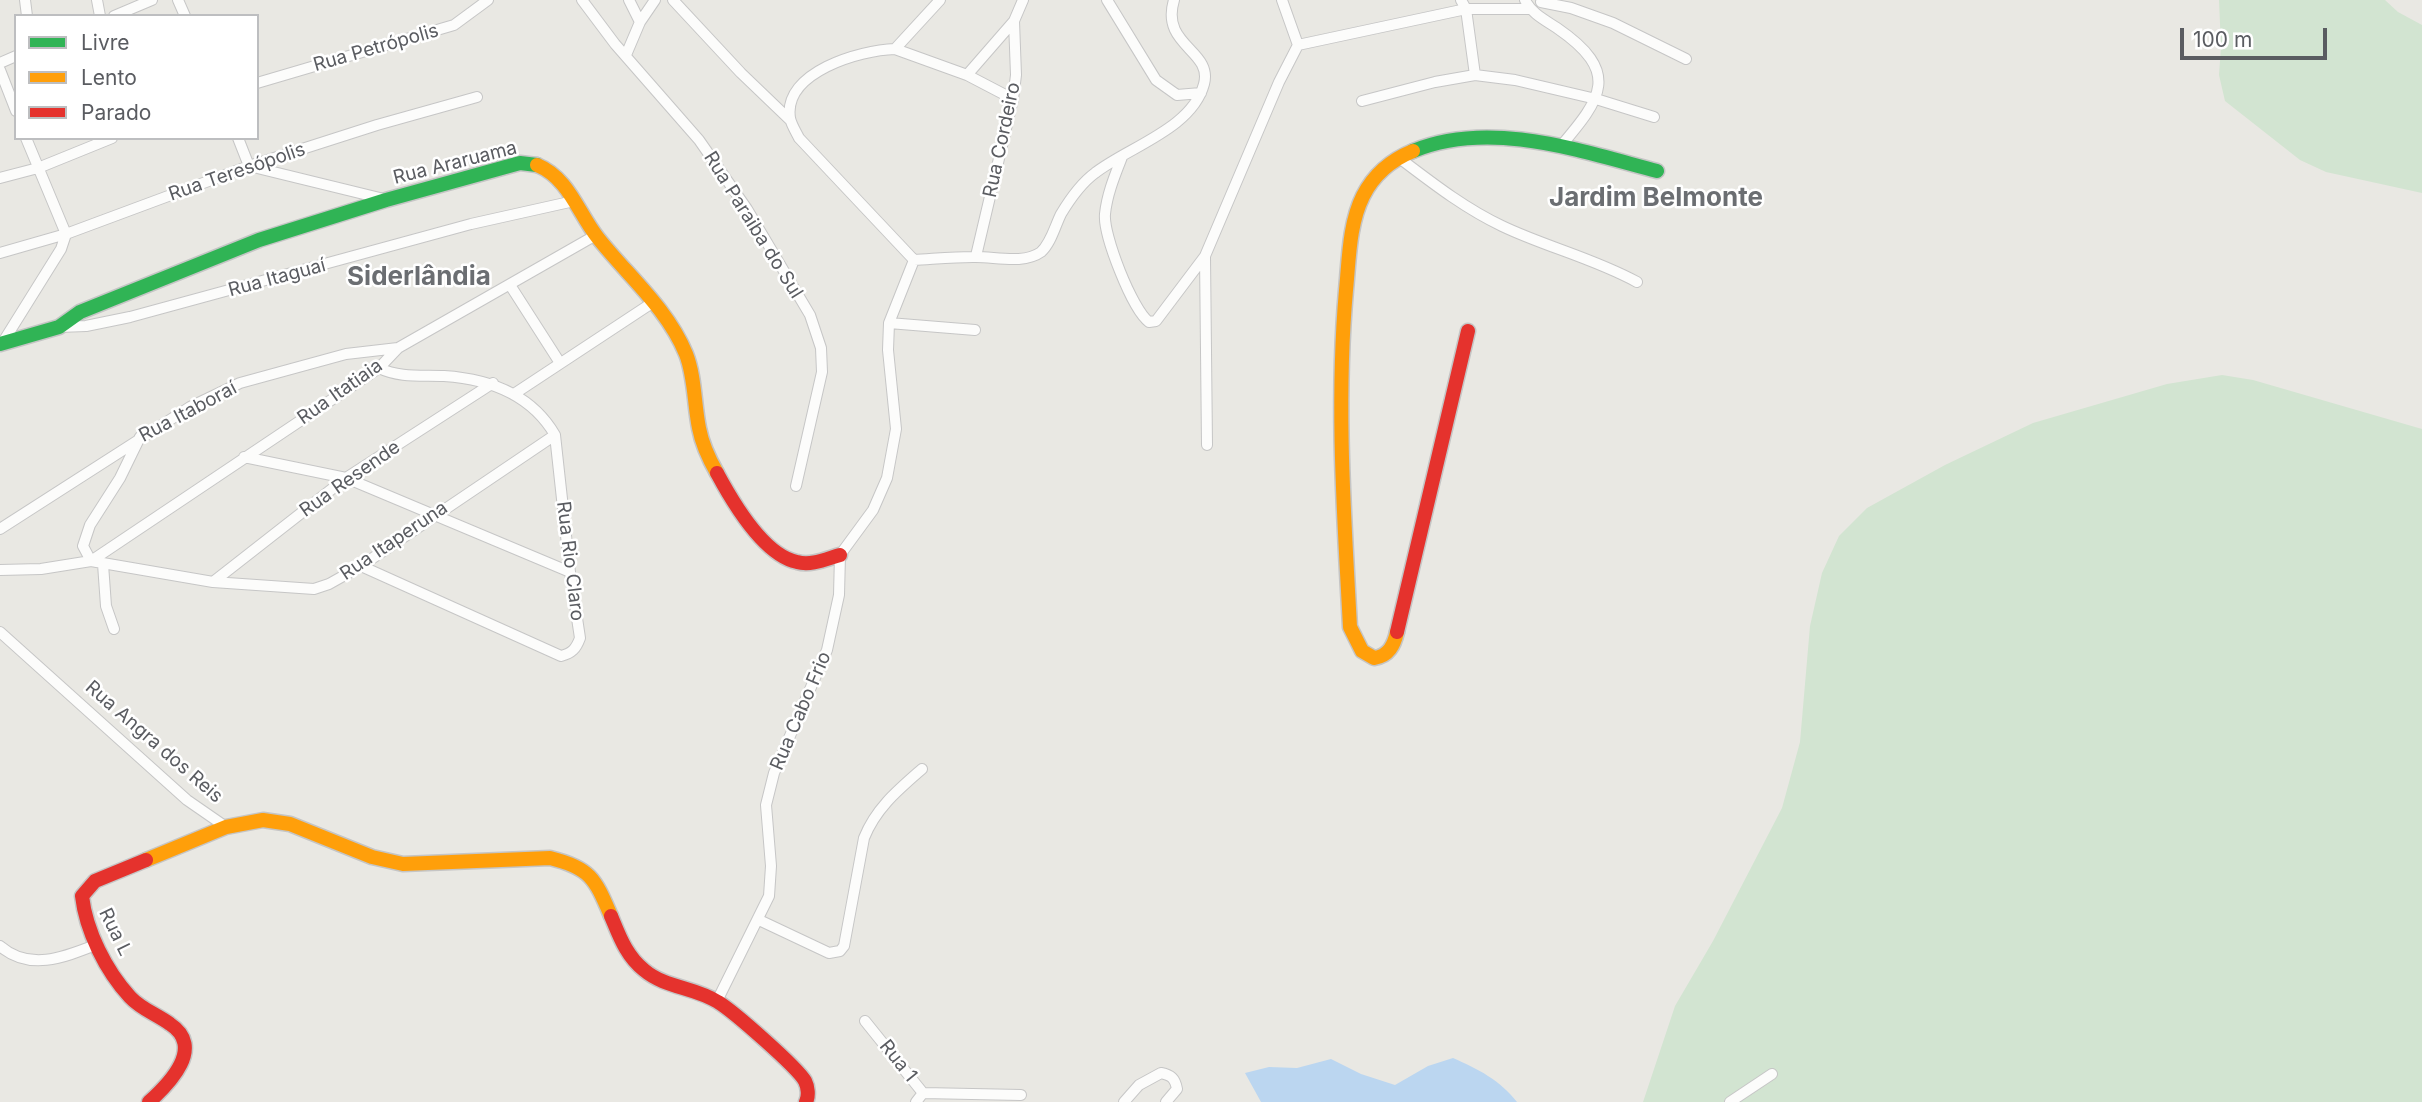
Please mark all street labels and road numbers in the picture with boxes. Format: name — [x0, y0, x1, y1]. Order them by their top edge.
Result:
street label: Rua Petrópolis — [311, 19, 441, 77]
street label: Rua Cordeiro — [979, 80, 1025, 200]
street label: Rua Araruama — [391, 137, 519, 189]
street label: Rua Teresópolis — [166, 138, 308, 206]
street label: Rua Paraiba do Sul — [699, 147, 807, 303]
street label: Rua Itaguaí — [226, 254, 328, 302]
street label: Rua Itatiaia — [293, 354, 387, 430]
street label: Rua Itaboraí — [135, 377, 241, 447]
street label: Rua Resende — [295, 436, 405, 522]
street label: Rua Itaperuna — [336, 497, 452, 585]
street label: Rua Rio Claro — [551, 500, 589, 622]
street label: Rua Cabo Frio — [766, 648, 836, 774]
street label: Rua Angra dos Reis — [81, 676, 227, 808]
street label: Rua L — [94, 904, 136, 960]
street label: Rua 1 — [874, 1035, 922, 1087]

